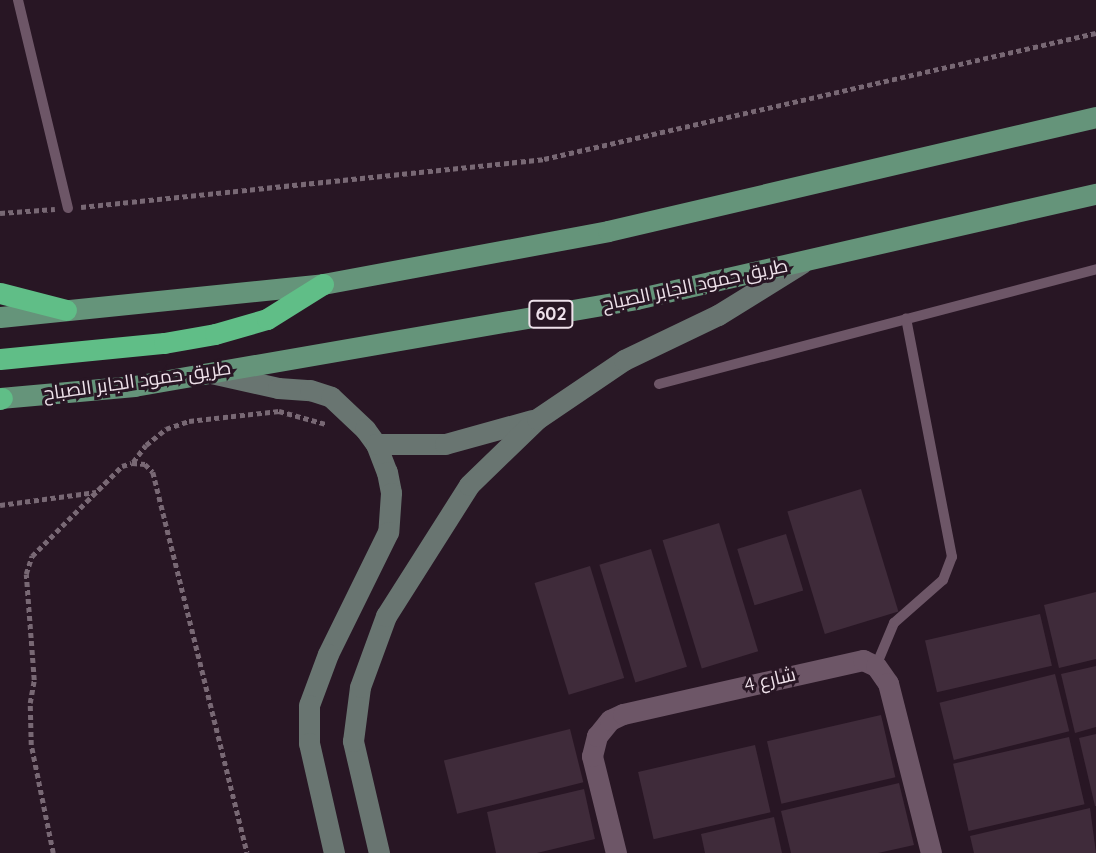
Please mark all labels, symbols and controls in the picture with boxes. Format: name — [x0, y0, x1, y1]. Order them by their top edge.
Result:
street label: طريق حمود الجابر الصباح — [600, 254, 790, 316]
road number: 602 — [528, 300, 574, 328]
street label: طريق حمود الجابر الصباح — [42, 357, 232, 405]
street label: شارع 4 — [742, 663, 798, 697]

